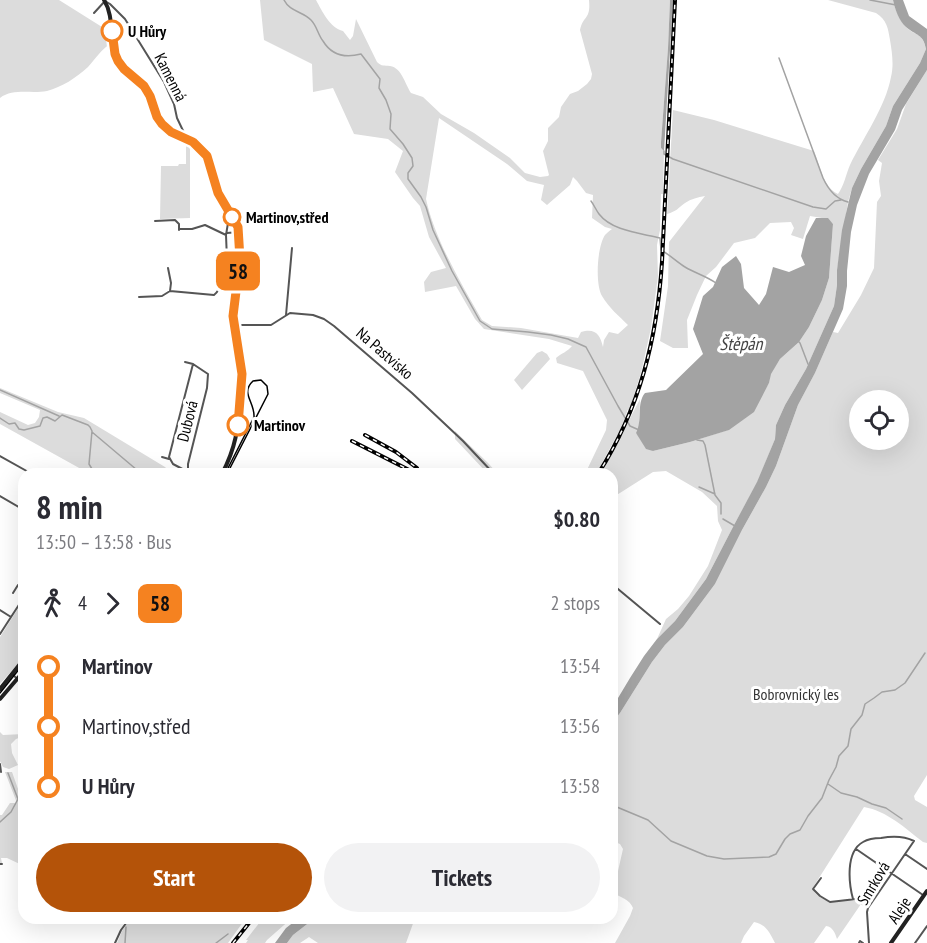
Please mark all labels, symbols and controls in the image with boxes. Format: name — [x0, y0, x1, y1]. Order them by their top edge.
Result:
marker: U Hůry — [101, 20, 123, 42]
place label: U Hůry — [128, 21, 167, 41]
street label: Kamenná — [150, 50, 192, 104]
place label: Martinov,střed — [246, 207, 329, 227]
marker: Martinov,střed — [223, 208, 241, 226]
line badge: 58 — [211, 252, 265, 290]
text: 58 — [228, 258, 248, 285]
street label: Na Pastvisko — [352, 323, 418, 383]
water label: Štěpán — [720, 332, 764, 355]
map controls — [849, 390, 909, 450]
button: locate — [849, 390, 909, 450]
street label: Dubová — [172, 398, 202, 444]
marker: Martinov — [227, 414, 249, 436]
place label: Martinov — [254, 415, 306, 435]
text: 8 min — [36, 485, 103, 528]
text: $0.80 — [553, 505, 600, 533]
text: 13:50 – 13:58 · Bus — [36, 529, 171, 555]
icon: walk — [36, 587, 69, 620]
icon: forward — [96, 587, 129, 620]
text: 4 — [78, 590, 87, 616]
text: 58 — [150, 590, 170, 617]
text: 2 stops — [551, 590, 600, 616]
text: Martinov — [82, 652, 152, 680]
text: 13:54 — [560, 653, 600, 679]
park label: Bobrovnický les — [753, 684, 839, 704]
text: Martinov,střed — [82, 712, 191, 740]
text: 13:56 — [560, 713, 600, 739]
text: U Hůry — [82, 772, 135, 800]
text: 13:58 — [560, 773, 600, 799]
button: Start — [36, 843, 312, 912]
button: Tickets — [324, 843, 600, 912]
street label: Smrková — [852, 858, 894, 908]
street label: Aleje — [883, 893, 915, 927]

